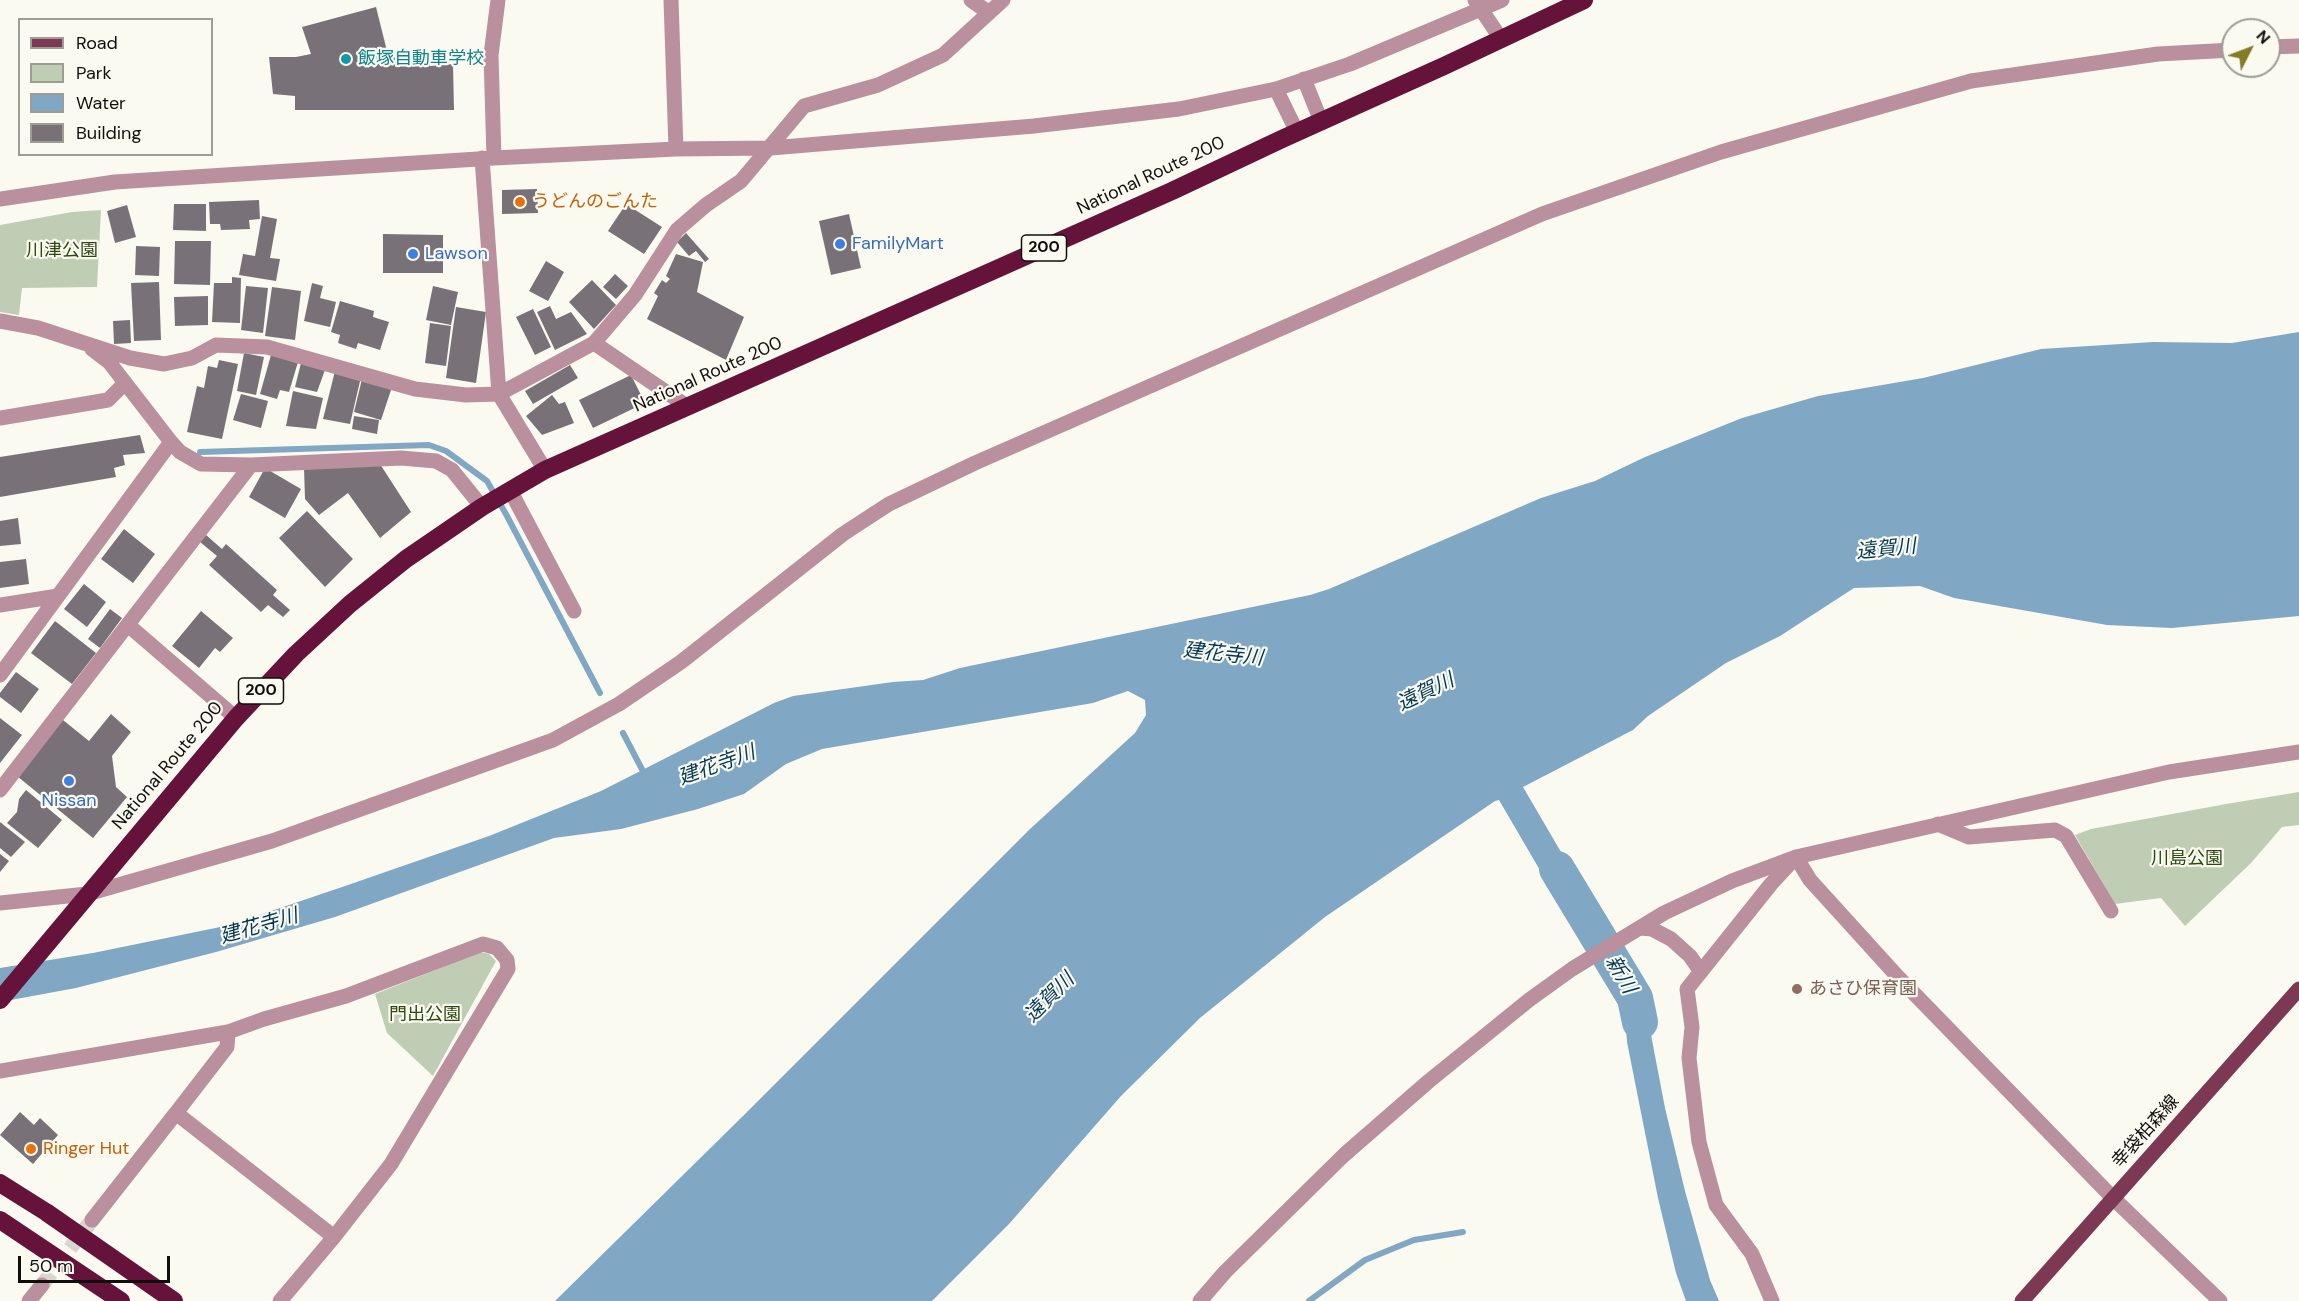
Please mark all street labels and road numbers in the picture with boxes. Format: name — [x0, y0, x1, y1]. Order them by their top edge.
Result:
street label: National Route 200 — [1074, 132, 1228, 220]
road number: 200 — [1022, 235, 1066, 261]
street label: National Route 200 — [630, 332, 786, 418]
road number: 200 — [238, 678, 284, 704]
street label: National Route 200 — [108, 697, 228, 835]
street label: 幸袋柏森線 — [2108, 1091, 2184, 1173]

